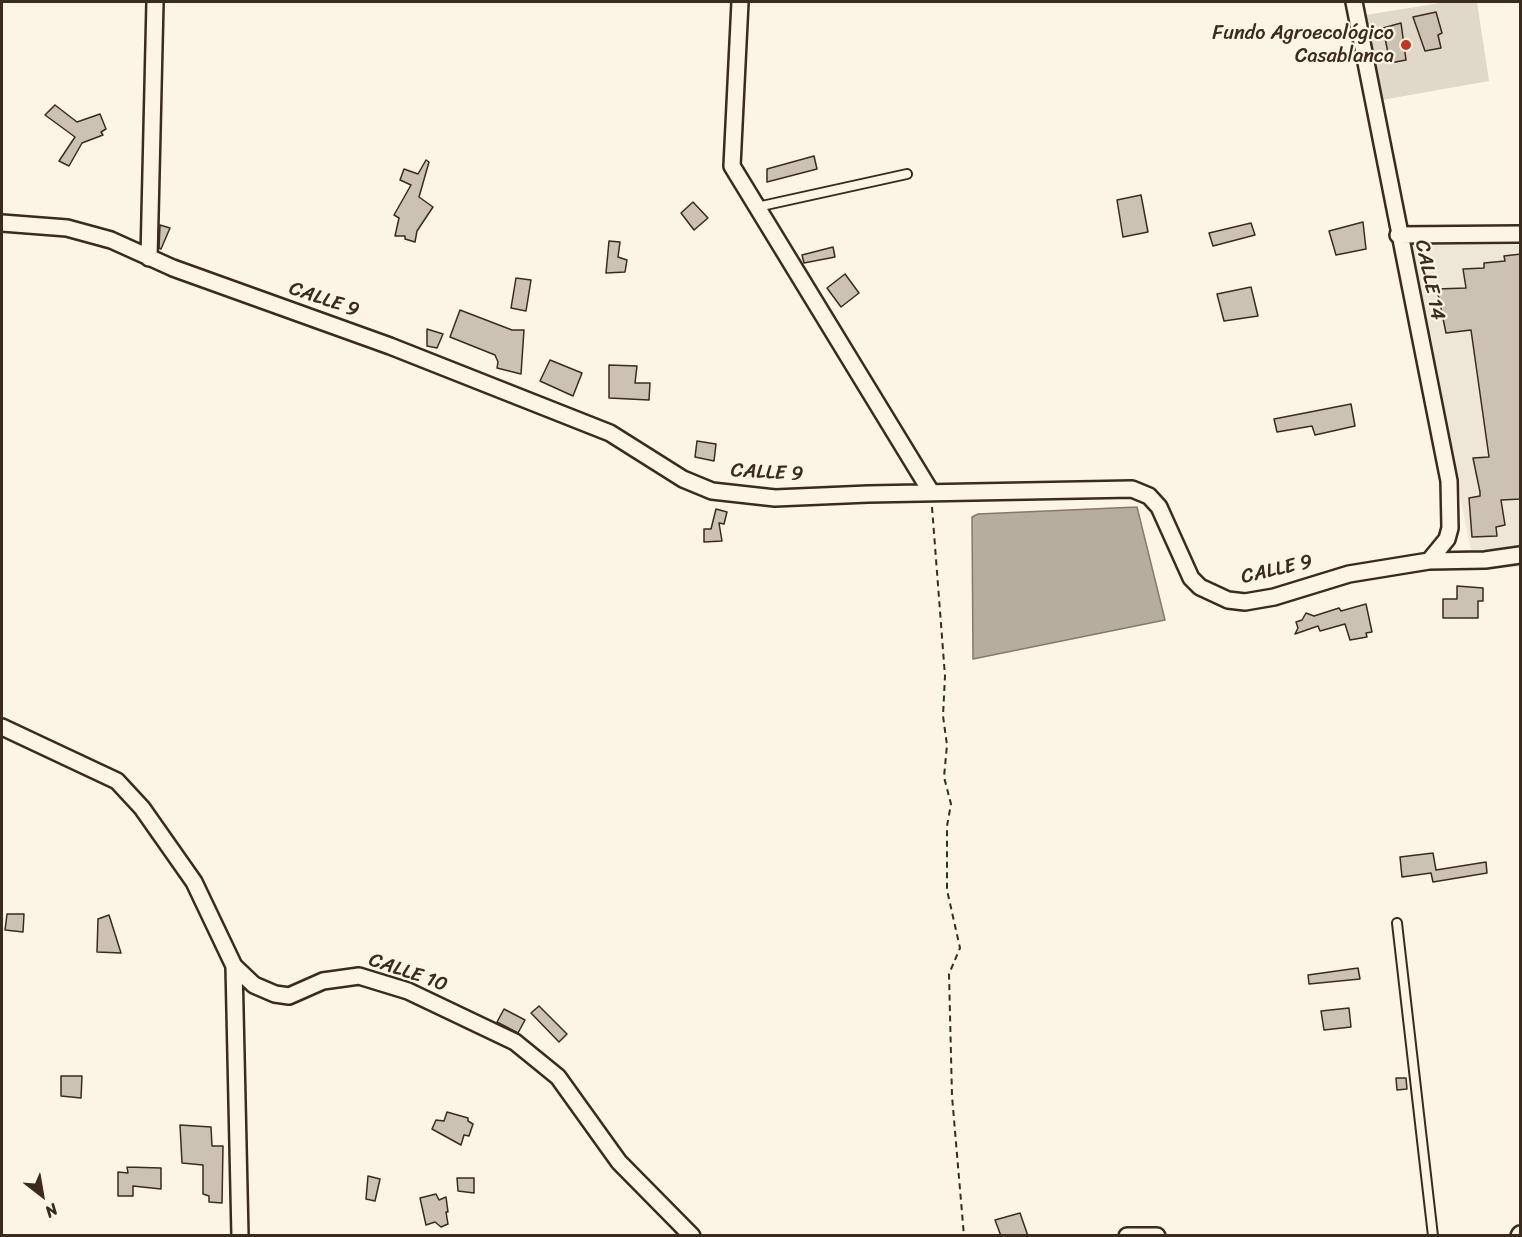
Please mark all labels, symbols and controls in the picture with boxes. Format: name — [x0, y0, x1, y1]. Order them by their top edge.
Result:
place label: Fundo Agroecológico Casablanca — [1212, 22, 1394, 69]
marker: Fundo Agroecológico Casablanca — [1399, 38, 1413, 52]
street label: CALLE 14 — [1409, 238, 1449, 322]
street label: CALLE 9 — [286, 277, 362, 323]
street label: CALLE 9 — [730, 459, 804, 487]
street label: CALLE 9 — [1239, 550, 1315, 590]
street label: CALLE 10 — [366, 948, 450, 998]
north arrow — [12, 1165, 72, 1225]
text: N — [39, 1196, 64, 1226]

